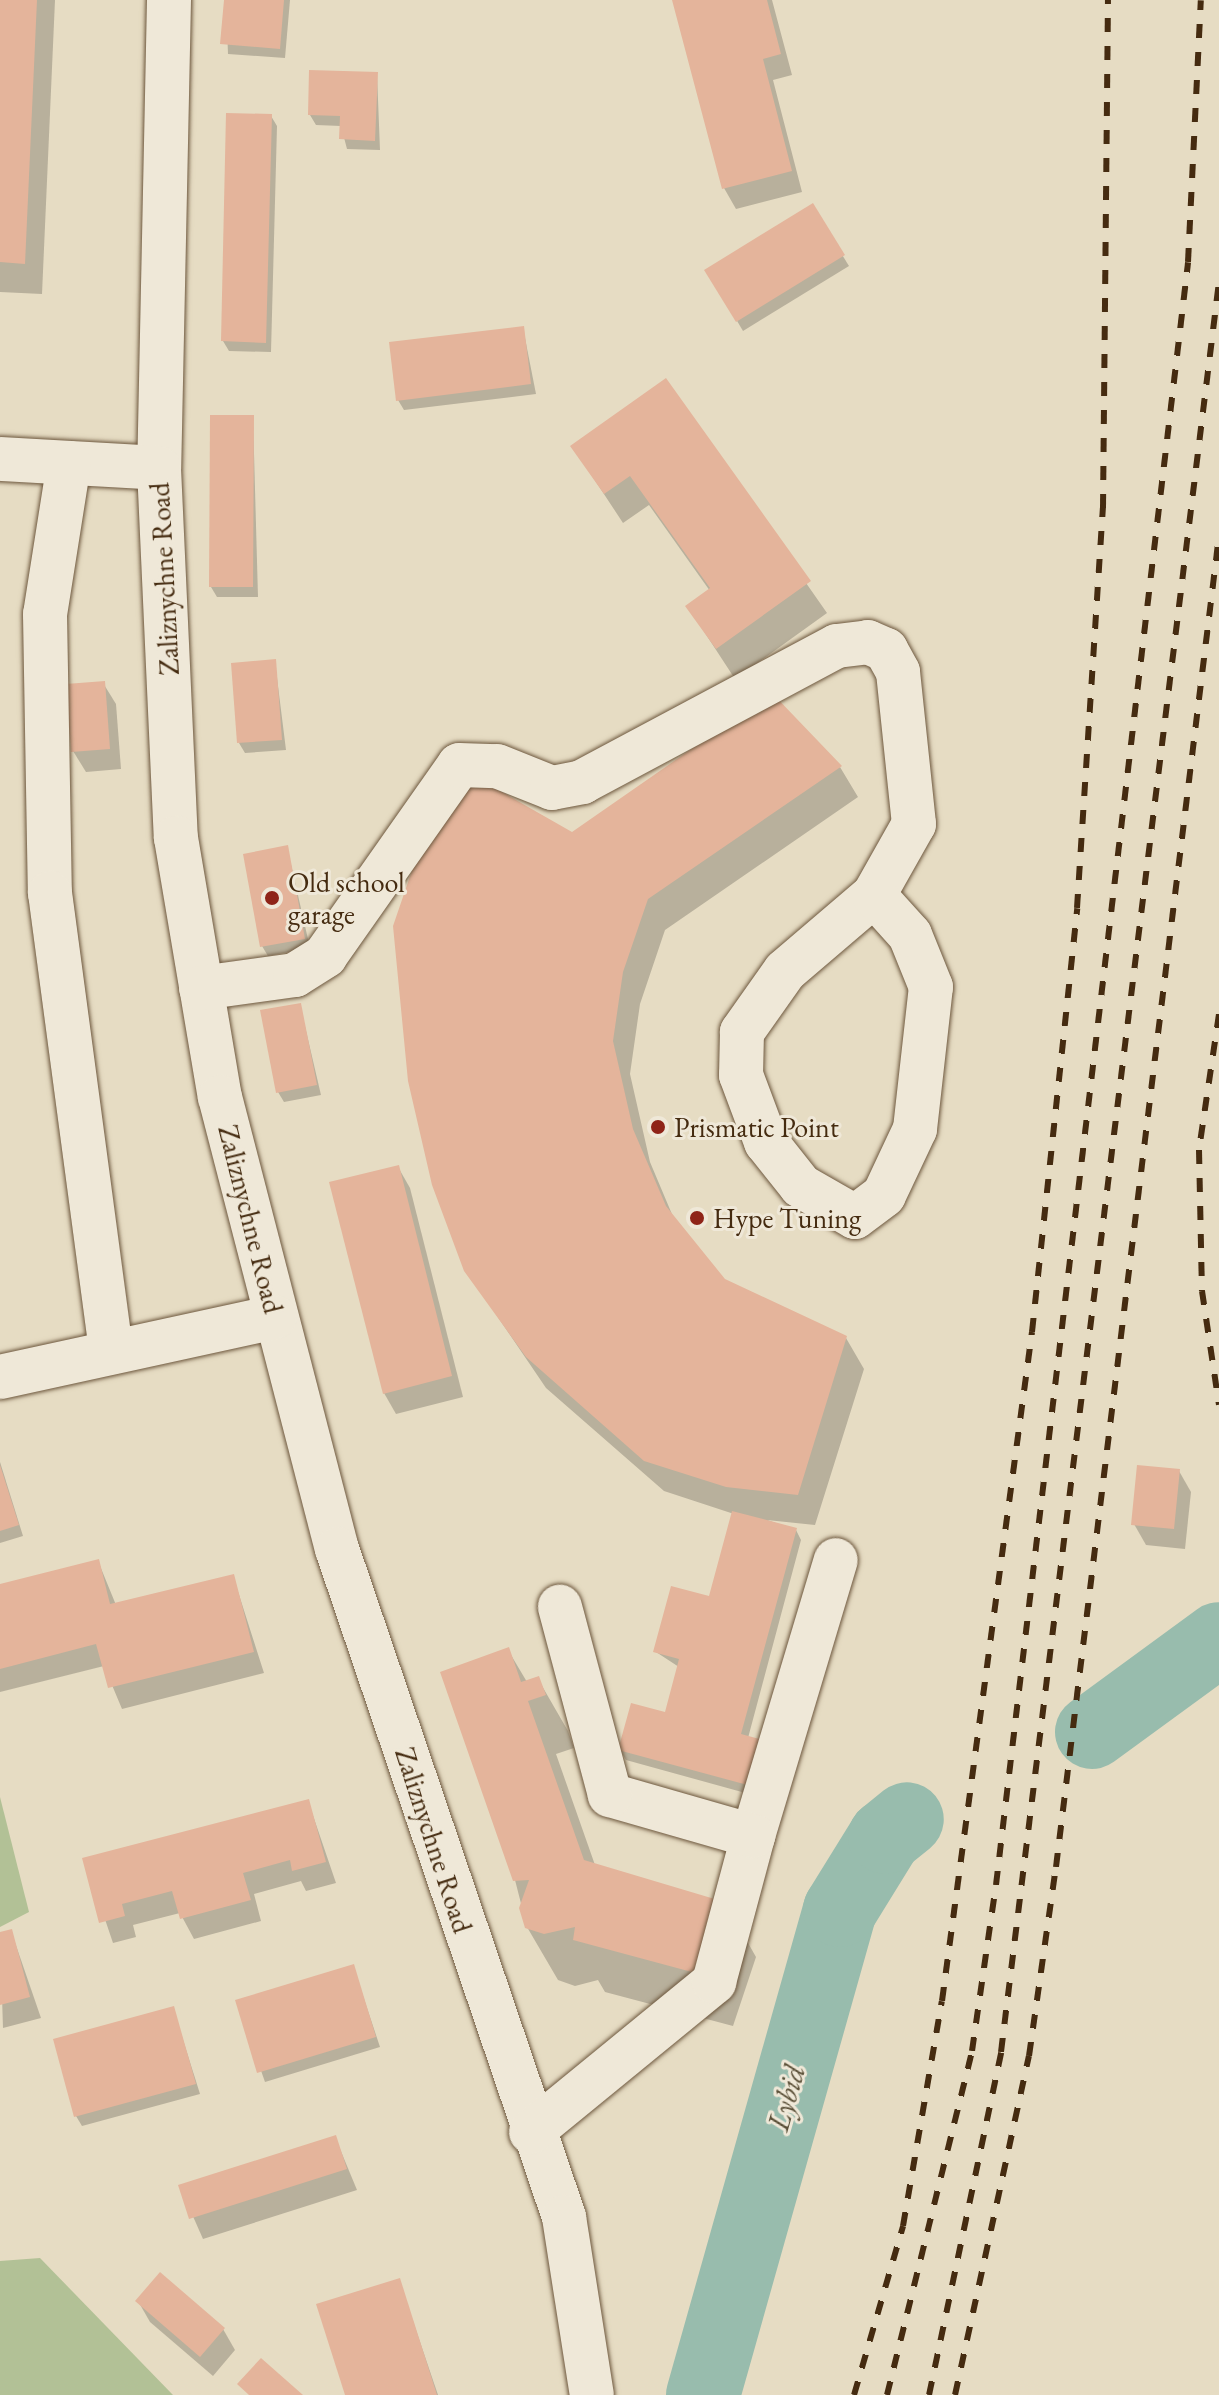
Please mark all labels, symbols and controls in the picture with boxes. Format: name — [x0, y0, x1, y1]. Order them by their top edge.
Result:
street label: Zaliznychne Road — [142, 482, 186, 676]
place label: Old school garage — [288, 865, 405, 931]
marker: Old school garage — [263, 889, 281, 907]
place label: Prismatic Point — [674, 1110, 839, 1144]
marker: Prismatic Point — [649, 1118, 667, 1136]
street label: Zaliznychne Road — [211, 1121, 291, 1317]
place label: Hype Tuning — [713, 1201, 861, 1235]
marker: Hype Tuning — [688, 1209, 706, 1227]
street label: Zaliznychne Road — [388, 1743, 480, 1937]
water label: Lybid — [760, 2061, 814, 2135]

